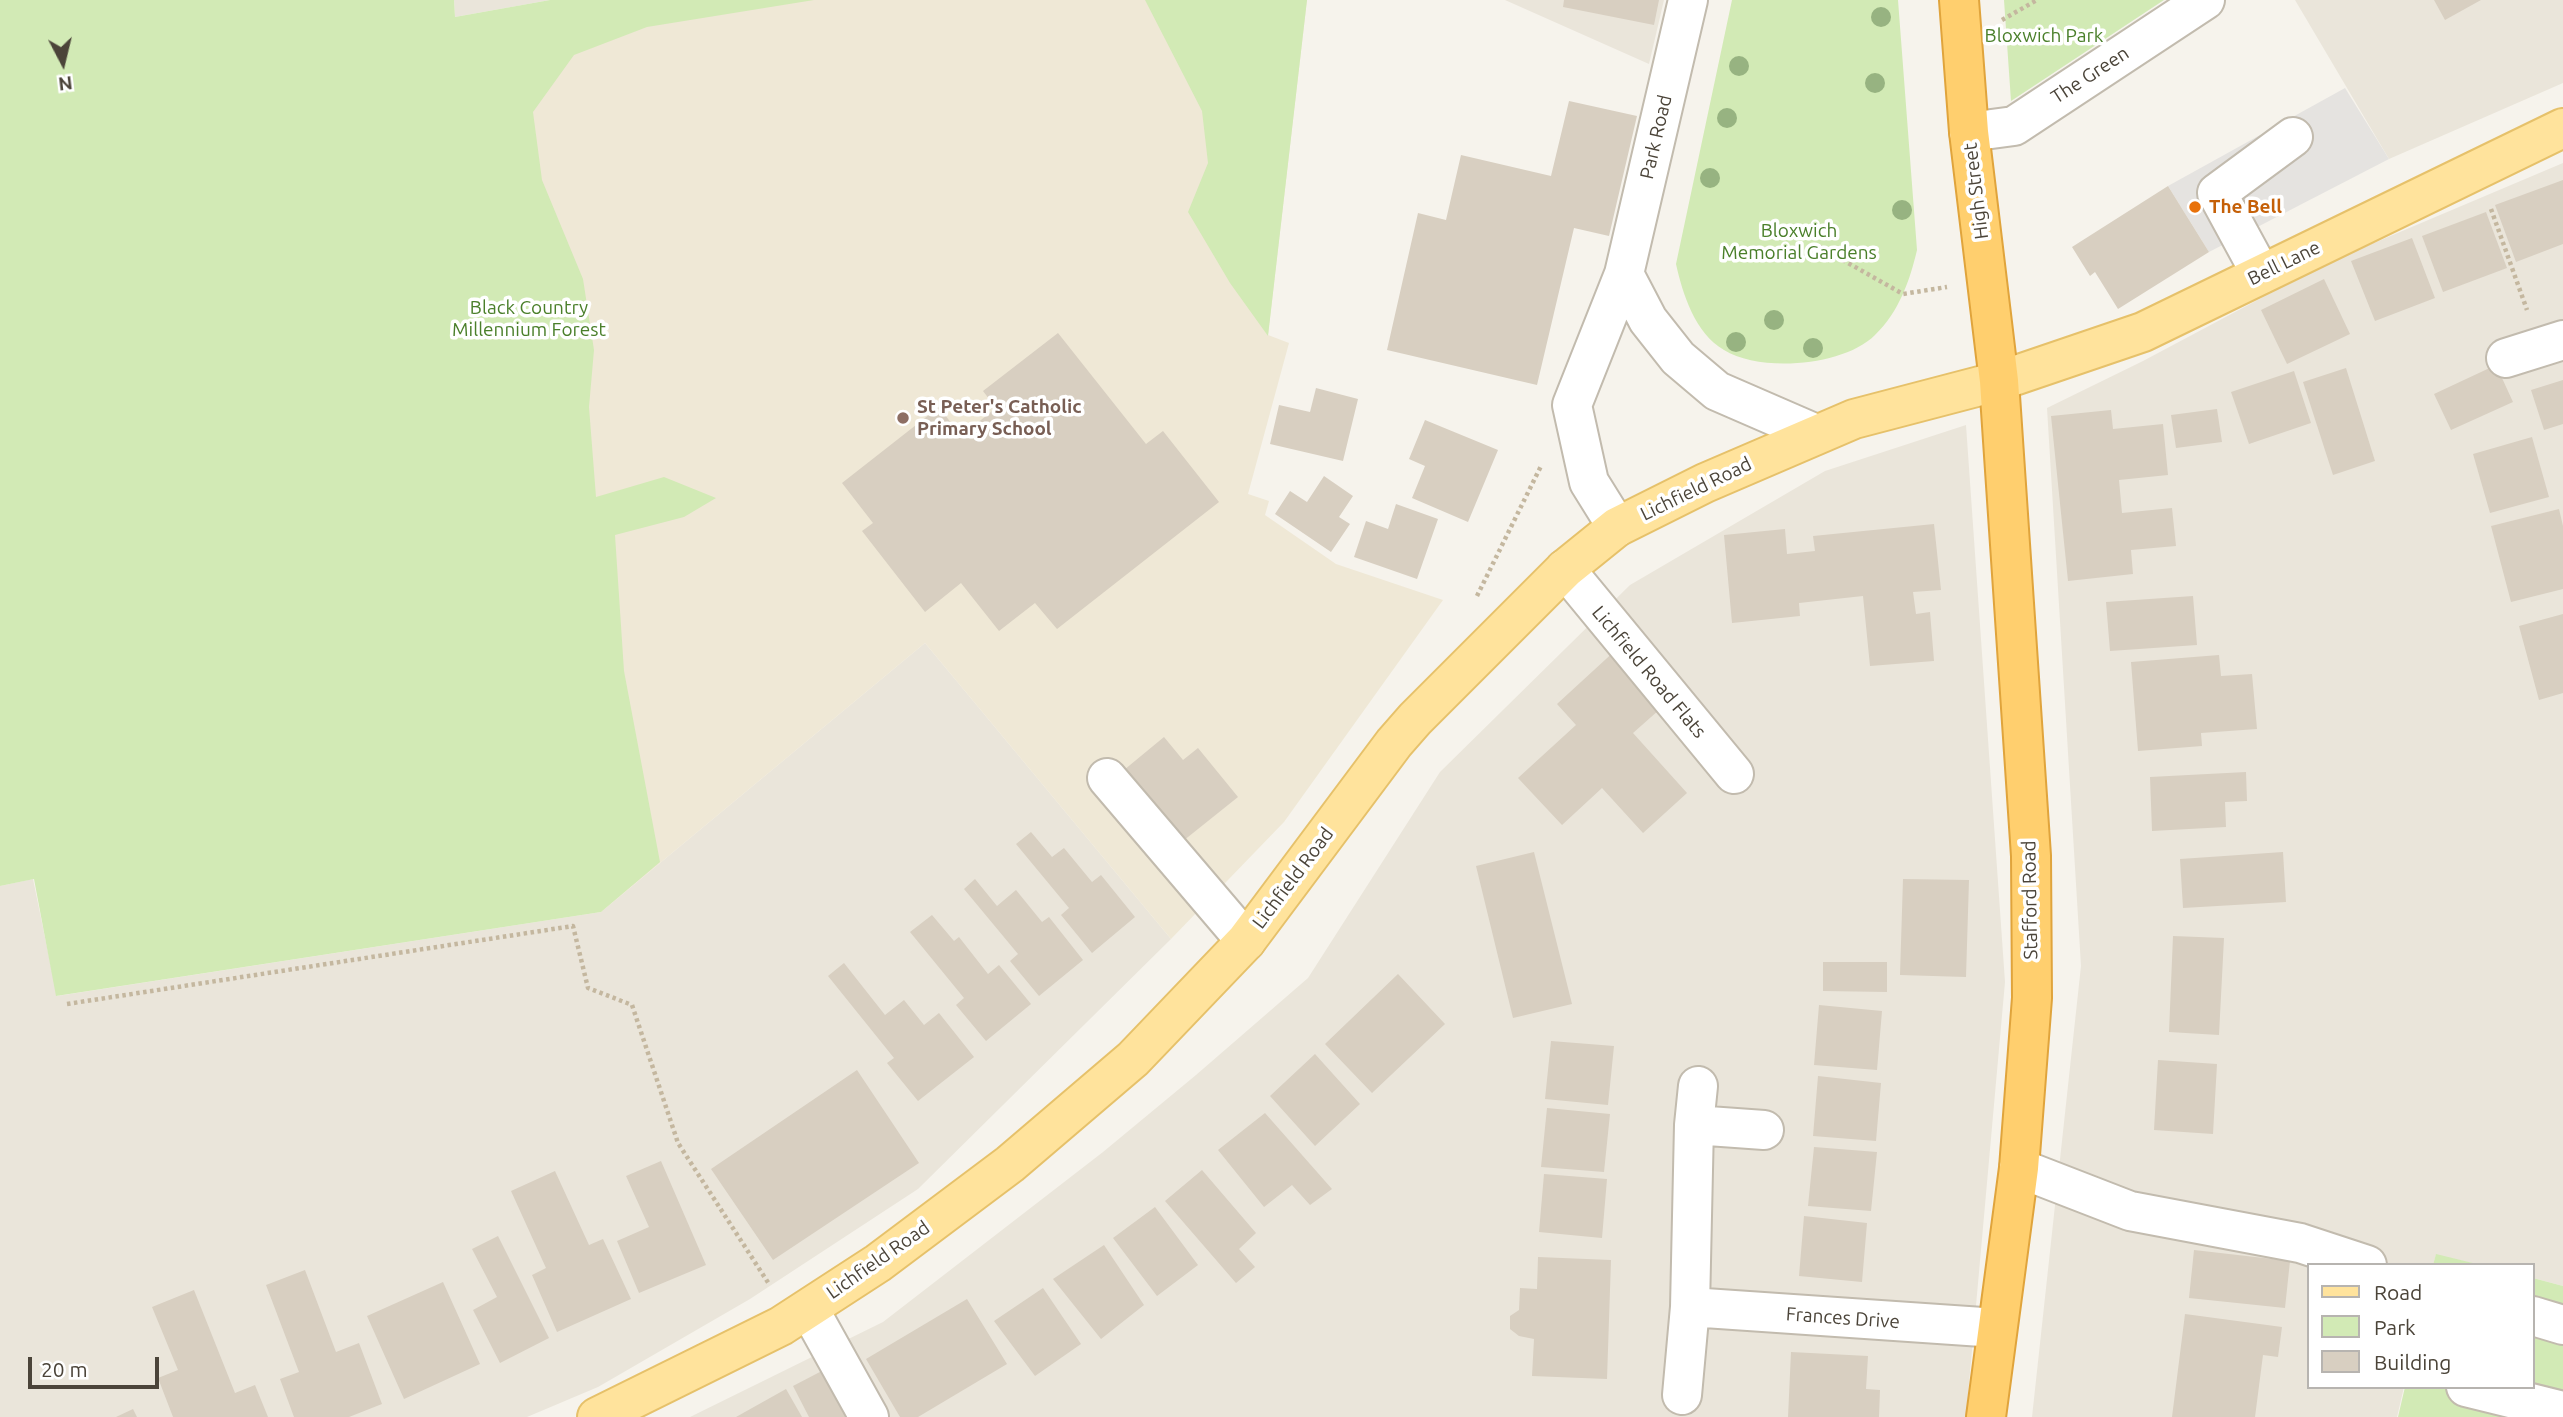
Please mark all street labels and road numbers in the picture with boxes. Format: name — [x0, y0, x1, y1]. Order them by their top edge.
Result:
street label: The Green — [2047, 42, 2133, 108]
street label: Park Road — [1635, 93, 1677, 181]
street label: High Street — [1959, 141, 1993, 241]
street label: Bell Lane — [2244, 236, 2324, 290]
street label: Lichfield Road — [1637, 452, 1755, 526]
street label: Lichfield Road Flats — [1587, 601, 1711, 743]
street label: Lichfield Road — [1248, 823, 1338, 933]
street label: Stafford Road — [2018, 840, 2042, 960]
street label: Lichfield Road — [822, 1216, 934, 1304]
street label: Frances Drive — [1785, 1303, 1901, 1333]

